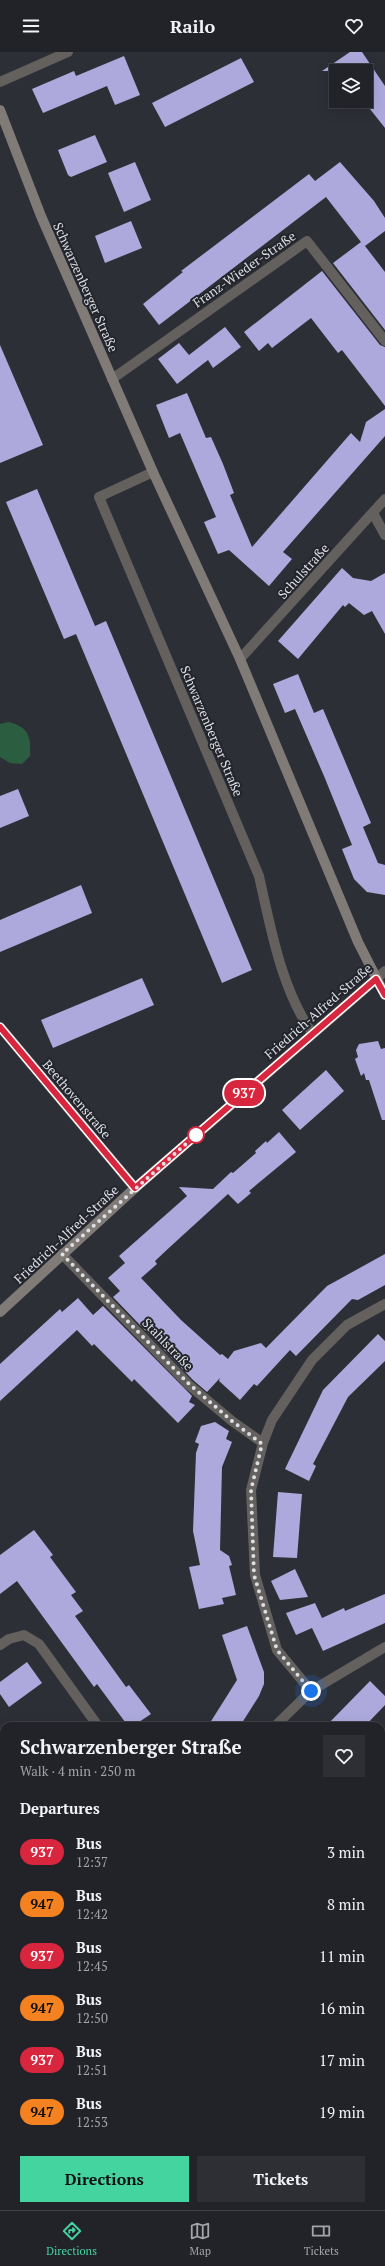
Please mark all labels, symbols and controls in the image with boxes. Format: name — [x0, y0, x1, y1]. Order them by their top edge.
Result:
text: Railo — [170, 14, 215, 38]
icon: menu — [20, 15, 42, 37]
icon: heart — [343, 15, 365, 37]
map controls — [329, 64, 373, 108]
button: layers — [329, 64, 373, 108]
street label: Schwarzenberger Straße — [49, 219, 123, 355]
street label: Franz-Wieder-Straße — [189, 227, 299, 311]
street label: Schulstraße — [273, 539, 333, 603]
street label: Schwarzenberger Straße — [176, 663, 248, 799]
street label: Friedrich-Alfred-Straße — [260, 959, 376, 1063]
street label: Beethovenstraße — [39, 1056, 115, 1142]
line badge: 937 — [221, 1080, 267, 1106]
text: 937 — [232, 1083, 256, 1102]
unlabelled marker — [187, 1126, 205, 1144]
street label: Friedrich-Alfred-Straße — [10, 1181, 122, 1287]
street label: Stahlstraße — [138, 1314, 198, 1374]
your location — [301, 1681, 321, 1701]
text: Schwarzenberger Straße — [20, 1734, 242, 1759]
button: heart — [323, 1735, 365, 1777]
text: Walk · 4 min · 250 m — [20, 1762, 135, 1780]
text: Departures — [20, 1798, 100, 1818]
text: Bus — [76, 1833, 102, 1853]
text: 937 — [30, 1842, 54, 1861]
text: 3 min — [327, 1842, 365, 1862]
text: 12:37 — [76, 1853, 108, 1871]
text: Bus — [76, 1885, 102, 1905]
text: 947 — [30, 1894, 54, 1913]
text: 8 min — [327, 1894, 365, 1914]
text: 12:42 — [76, 1905, 108, 1923]
text: Bus — [76, 1937, 102, 1957]
text: 937 — [30, 1946, 54, 1965]
text: 11 min — [319, 1946, 365, 1966]
text: 12:45 — [76, 1957, 108, 1975]
text: Bus — [76, 1989, 102, 2009]
text: 947 — [30, 1998, 54, 2017]
text: 16 min — [319, 1998, 365, 2018]
text: 12:50 — [76, 2009, 108, 2027]
text: Bus — [76, 2041, 102, 2061]
text: 937 — [30, 2050, 54, 2069]
text: 17 min — [319, 2050, 365, 2070]
text: 12:51 — [76, 2061, 108, 2079]
text: Bus — [76, 2093, 102, 2113]
text: 947 — [30, 2102, 54, 2121]
text: 19 min — [319, 2102, 365, 2122]
text: 12:53 — [76, 2113, 108, 2131]
button: Directions — [20, 2156, 189, 2202]
button: Tickets — [197, 2156, 365, 2202]
tab: Directions — [46, 2220, 97, 2258]
tab: Map — [189, 2220, 211, 2258]
tab: Tickets — [304, 2220, 339, 2258]

